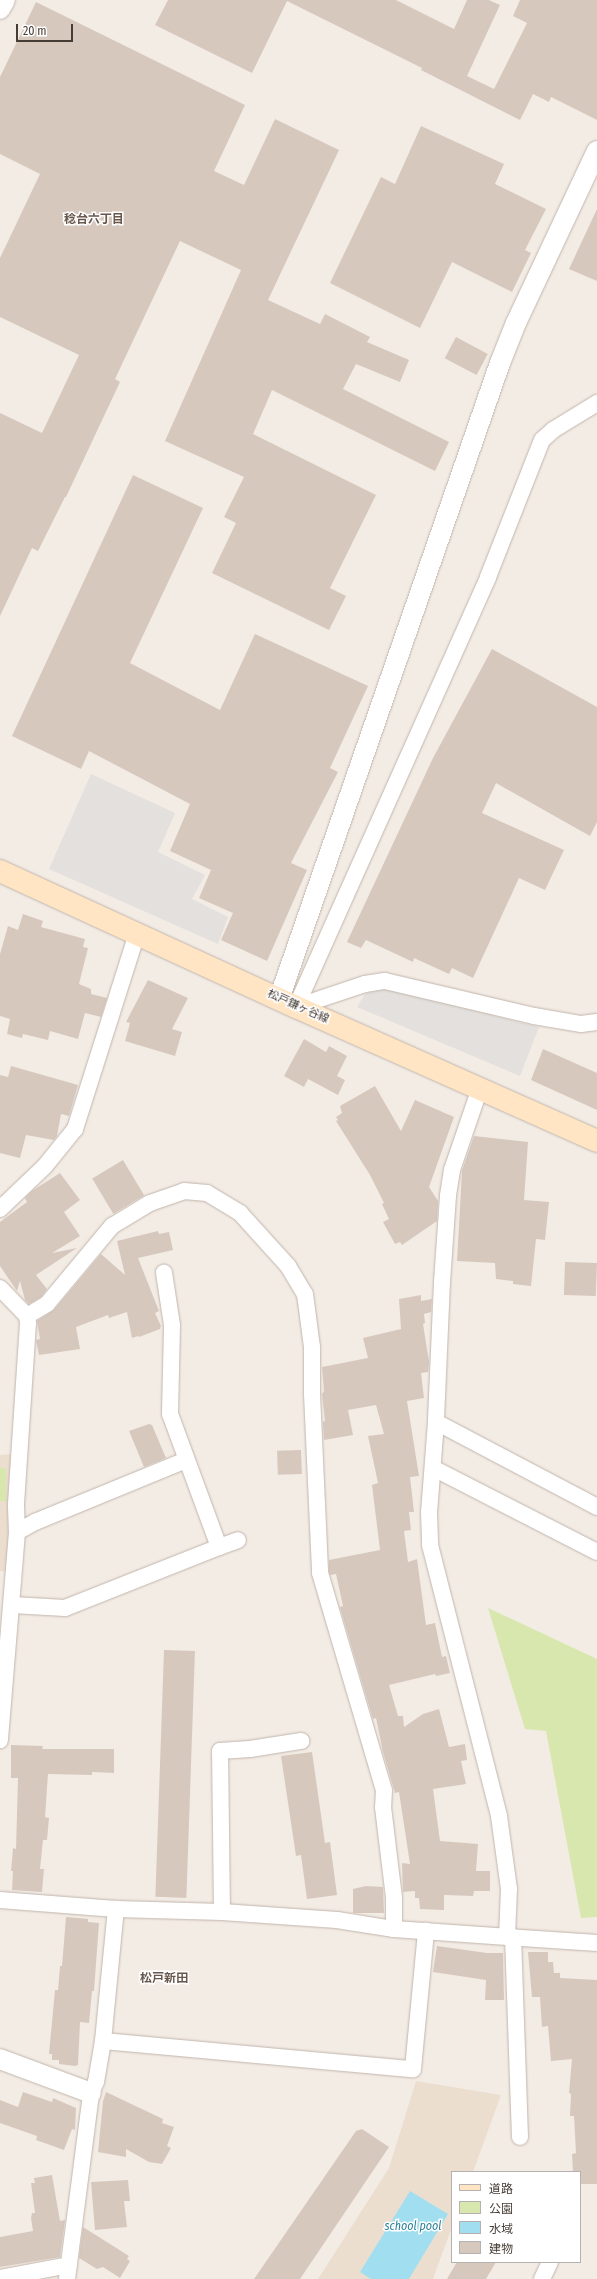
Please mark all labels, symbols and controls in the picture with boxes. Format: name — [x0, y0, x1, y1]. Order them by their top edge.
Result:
scale bar — [18, 16, 75, 42]
text: 20 m — [23, 24, 47, 38]
district label: 稔台六丁目 — [64, 213, 124, 227]
street label: 松戸鎌ヶ谷線 — [265, 988, 331, 1026]
district label: 松戸新田 — [140, 1972, 188, 1986]
legend — [451, 2171, 581, 2263]
text: 道路 — [489, 2182, 513, 2196]
text: 公園 — [489, 2202, 513, 2216]
water label: school pool — [385, 2220, 441, 2234]
text: 水域 — [489, 2222, 513, 2236]
text: 建物 — [489, 2242, 513, 2256]

